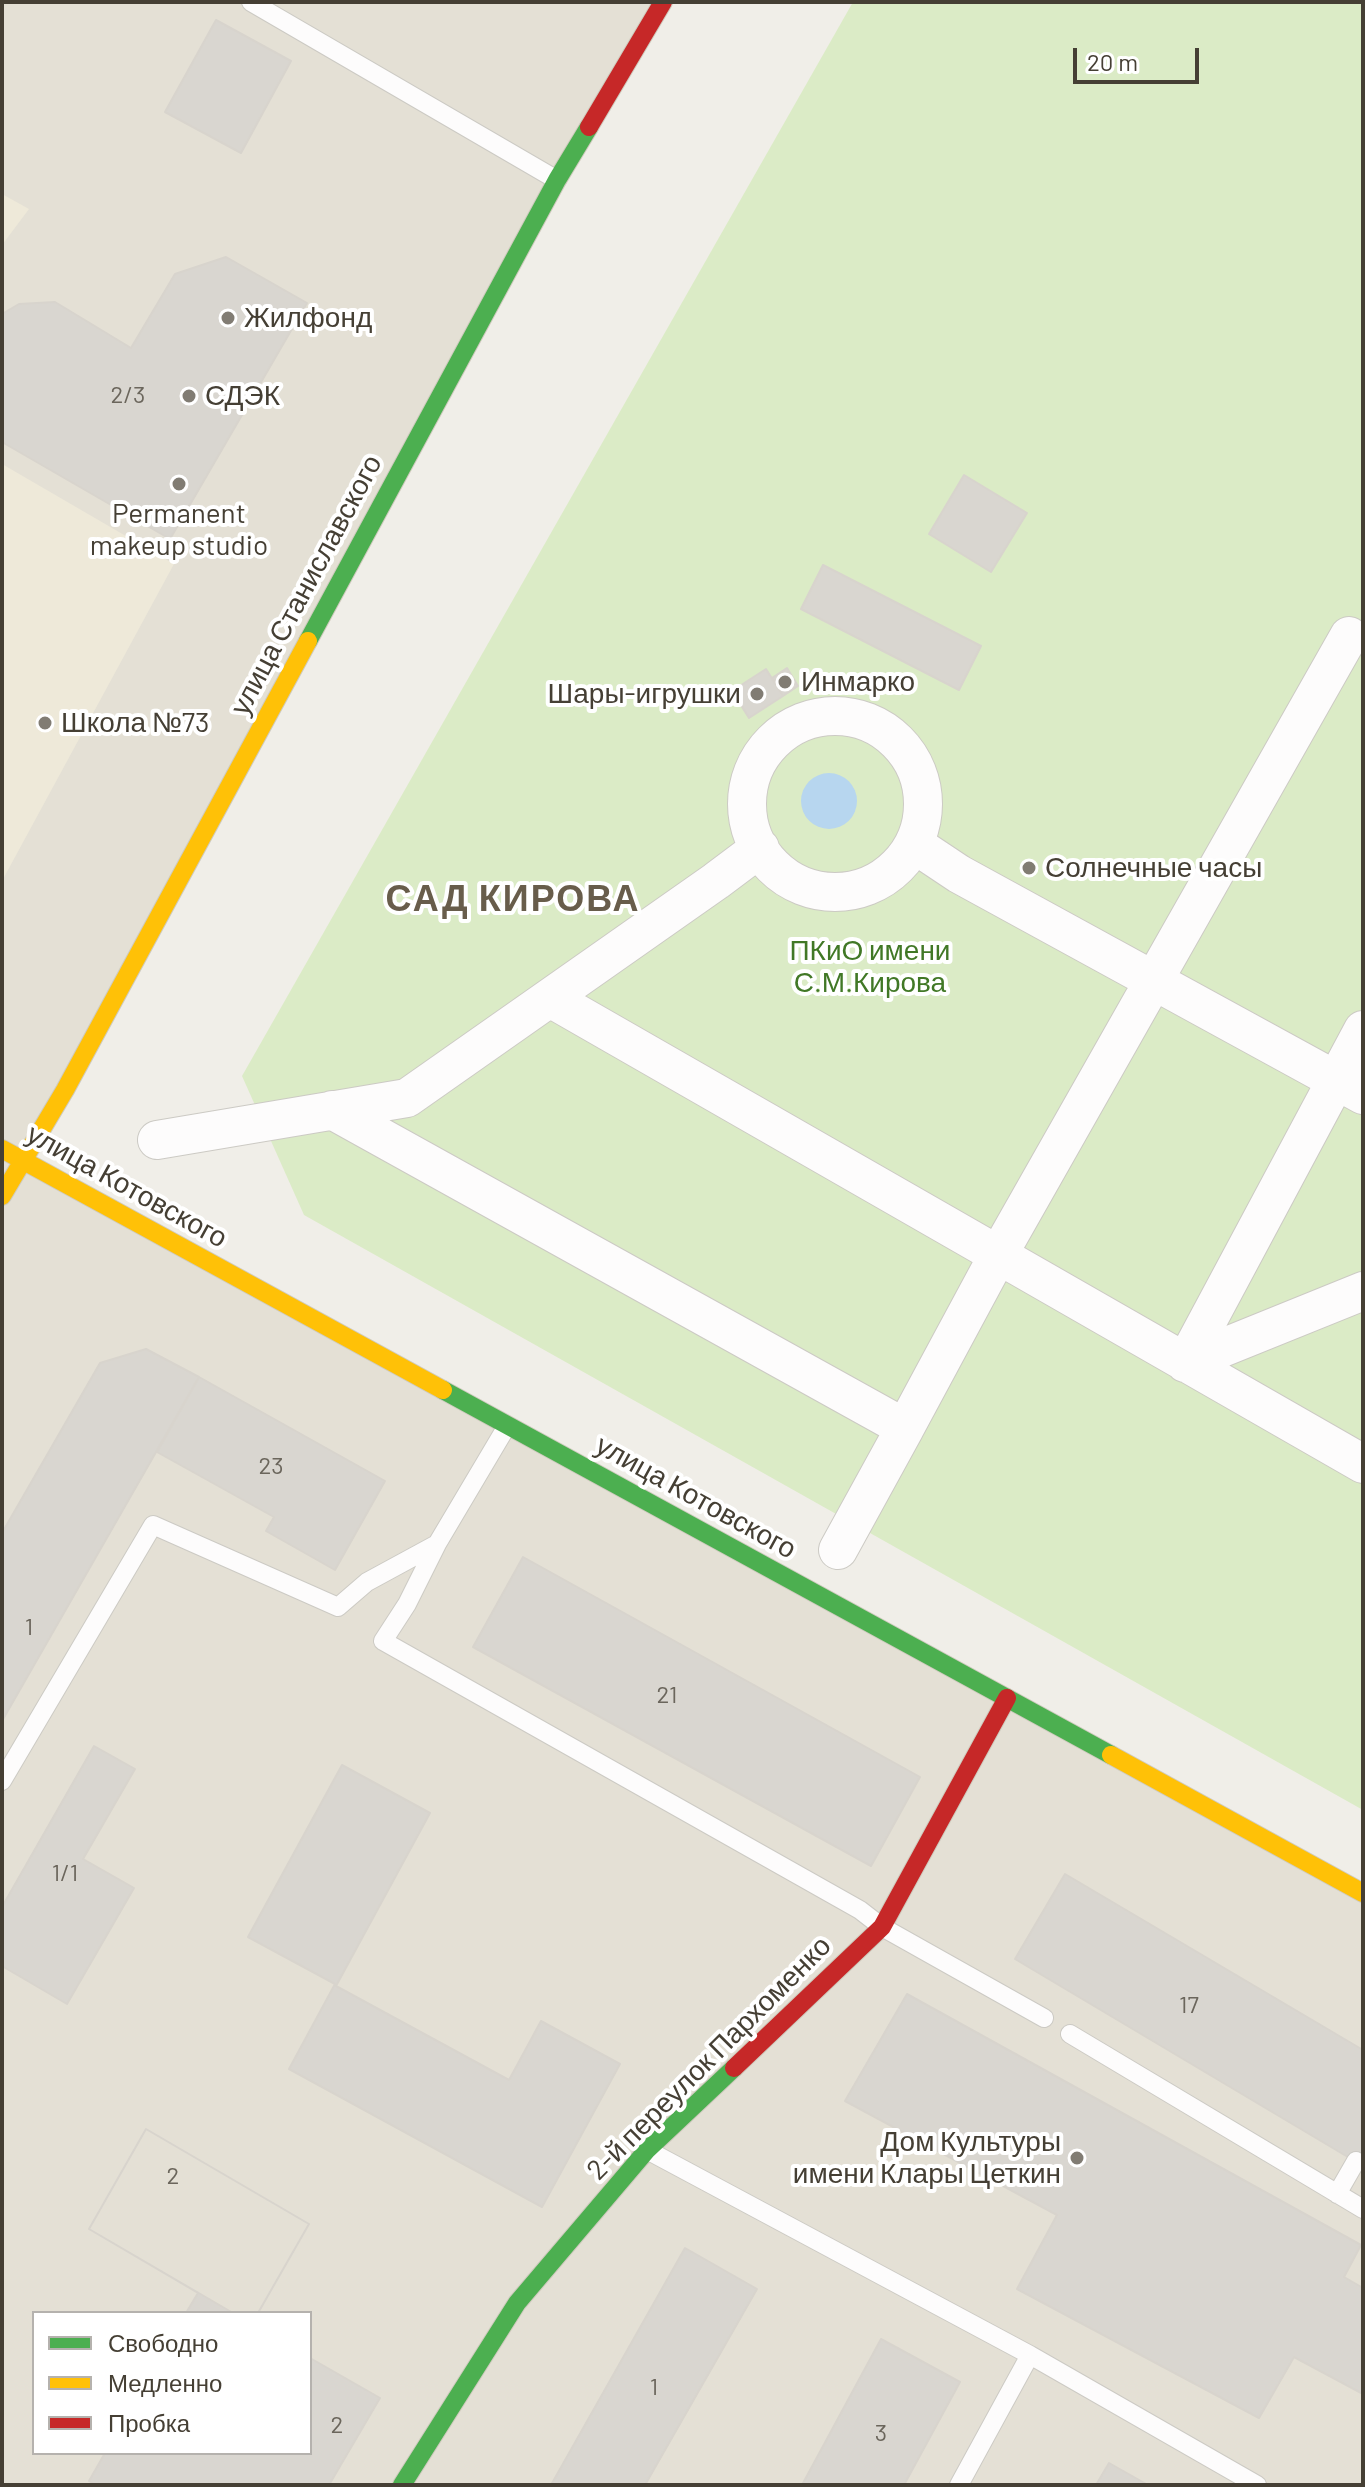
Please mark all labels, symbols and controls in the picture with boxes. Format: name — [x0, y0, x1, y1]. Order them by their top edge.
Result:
scale bar — [1077, 32, 1203, 82]
text: 20 m — [1087, 47, 1138, 76]
place label: Жилфонд — [244, 301, 372, 335]
marker: Жилфонд — [219, 309, 237, 327]
place label: СДЭК — [205, 379, 280, 413]
house number: 2/3 — [111, 381, 145, 409]
marker: СДЭК — [180, 387, 198, 405]
street label: улица Станиславского — [223, 449, 389, 721]
marker: Permanent makeup studio — [170, 475, 188, 493]
place label: Permanent makeup studio — [90, 497, 268, 563]
place label: Инмарко — [801, 665, 915, 699]
marker: Инмарко — [776, 673, 794, 691]
place label: Шары-игрушки — [548, 677, 741, 711]
marker: Шары-игрушки — [748, 685, 766, 703]
place label: Школа №73 — [61, 706, 209, 740]
marker: Школа №73 — [36, 714, 54, 732]
place label: Солнечные часы — [1045, 851, 1262, 885]
marker: Солнечные часы — [1020, 859, 1038, 877]
district label: САД КИРОВА — [386, 877, 640, 921]
park label: ПКиО имени С.М.Кирова — [789, 934, 951, 1000]
street label: улица Котовского — [21, 1117, 233, 1255]
street label: улица Котовского — [590, 1428, 802, 1566]
house number: 23 — [258, 1452, 284, 1480]
house number: 1 — [25, 1613, 33, 1641]
house number: 21 — [657, 1681, 677, 1709]
house number: 1/1 — [52, 1859, 78, 1887]
street label: 2-й переулок Пархоменко — [580, 1929, 838, 2187]
house number: 17 — [1179, 1991, 1199, 2019]
place label: Дом Культуры имени Клары Цеткин — [793, 2125, 1061, 2191]
marker: Дом Культуры имени Клары Цеткин — [1068, 2149, 1086, 2167]
house number: 2 — [167, 2162, 179, 2190]
legend — [32, 2311, 312, 2455]
text: Свободно — [108, 2328, 218, 2357]
text: Медленно — [108, 2368, 222, 2397]
house number: 1 — [650, 2373, 658, 2401]
text: Пробка — [108, 2408, 190, 2437]
house number: 2 — [331, 2411, 343, 2439]
house number: 3 — [875, 2419, 887, 2447]

